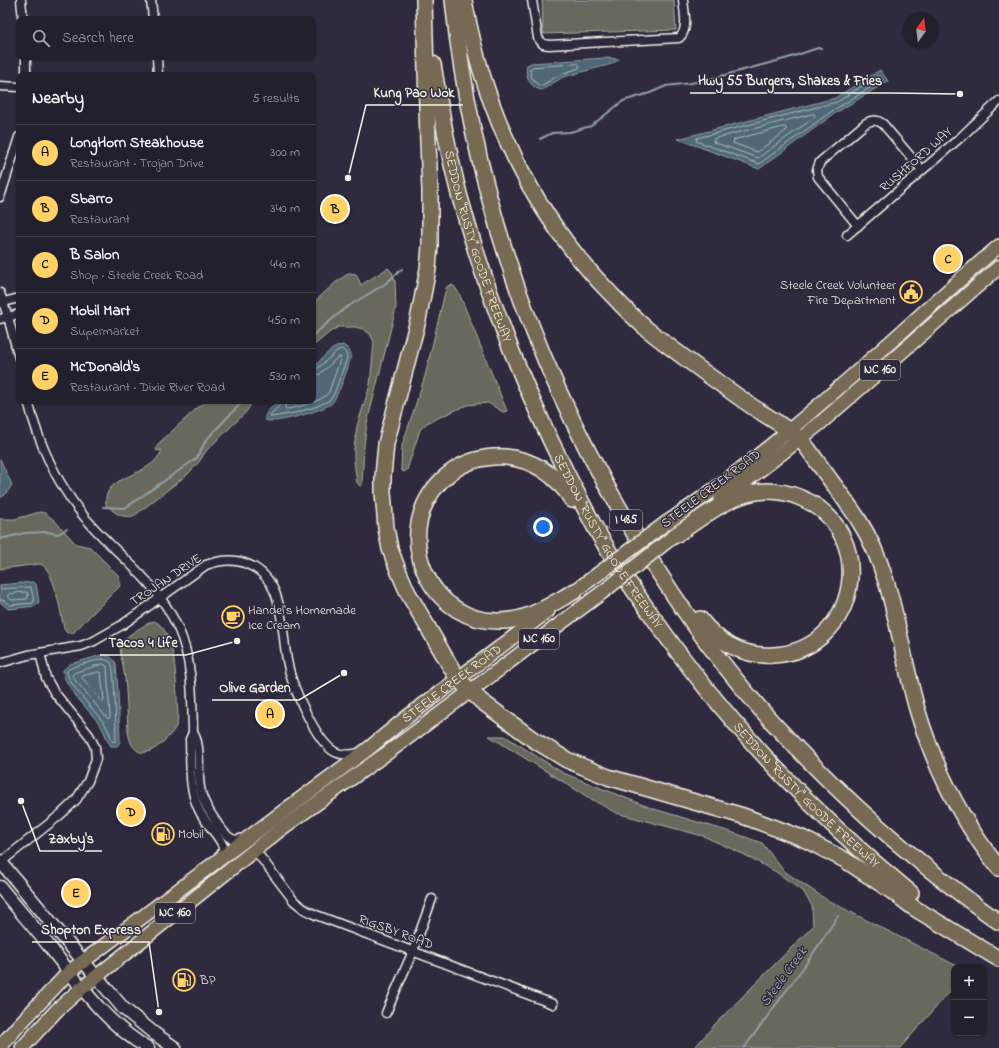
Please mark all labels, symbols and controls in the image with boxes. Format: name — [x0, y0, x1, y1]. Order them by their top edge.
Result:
north arrow — [903, 12, 939, 48]
search box — [16, 16, 316, 60]
icon: search — [30, 27, 52, 49]
text: Search here — [62, 27, 134, 49]
callout: Hwy 55 Burgers, Shakes & Fries — [690, 67, 890, 93]
text: Hwy 55 Burgers, Shakes & Fries — [698, 71, 882, 94]
callout: Kung Pao Wok — [366, 79, 463, 105]
text: Kung Pao Wok — [374, 83, 455, 106]
text: Nearby — [32, 86, 84, 111]
text: 5 results — [252, 89, 300, 108]
street label: RUSHFORD WAY — [876, 123, 956, 197]
text: LongHorn Steakhouse — [70, 132, 204, 154]
text: A — [41, 143, 49, 162]
text: 300 m — [270, 143, 300, 162]
street label: SEDDON "RUSTY" GOODE FREEWAY — [440, 149, 517, 345]
text: Restaurant · Trojan Drive — [70, 154, 204, 173]
text: Sbarro — [70, 188, 113, 210]
pin: B — [322, 194, 348, 224]
text: B — [41, 199, 49, 218]
text: 340 m — [270, 199, 300, 218]
text: Restaurant — [70, 210, 130, 229]
text: B Salon — [70, 244, 119, 266]
pin: C — [935, 244, 961, 274]
text: C — [41, 255, 49, 274]
text: 440 m — [270, 255, 300, 274]
text: Shop · Steele Creek Road — [70, 266, 203, 285]
place label: Steele Creek Volunteer Fire Department — [780, 276, 897, 310]
public building icon: Steele Creek Volunteer Fire Department — [898, 279, 924, 305]
text: Mobil Mart — [70, 300, 130, 322]
text: D — [40, 311, 50, 330]
text: 450 m — [268, 311, 300, 330]
text: Supermarket — [70, 322, 140, 341]
text: McDonald's — [70, 356, 140, 378]
road number: NC 160 — [860, 360, 900, 380]
text: E — [41, 367, 49, 386]
text: 530 m — [268, 367, 300, 386]
text: Restaurant · Dixie River Road — [70, 378, 225, 397]
street label: STEELE CREEK ROAD — [657, 445, 765, 533]
street label: SEDDON "RUSTY" GOODE FREEWAY — [549, 451, 667, 632]
road number: I 485 — [610, 510, 642, 530]
your location — [533, 517, 553, 537]
street label: TROJAN DRIVE — [126, 549, 206, 611]
place label: Handel's Homemade Ice Cream — [248, 601, 356, 635]
cafe icon: Handel's Homemade Ice Cream — [220, 604, 246, 630]
callout: Tacos 4 Life — [100, 629, 186, 655]
road number: NC 160 — [519, 629, 559, 649]
text: Tacos 4 Life — [108, 633, 178, 654]
street label: STEELE CREEK ROAD — [397, 640, 505, 727]
callout: Olive Garden — [212, 674, 299, 700]
text: Olive Garden — [219, 678, 291, 699]
pin: A — [257, 699, 283, 729]
street label: SEDDON "RUSTY" GOODE FREEWAY — [729, 718, 884, 872]
pin: D — [118, 797, 144, 827]
fuel station icon: Mobil — [150, 821, 176, 847]
callout: Zaxby's — [40, 825, 102, 851]
place label: Mobil — [178, 825, 204, 844]
text: Zaxby's — [48, 829, 94, 852]
pin: E — [63, 878, 89, 908]
road number: NC 160 — [155, 903, 195, 923]
street label: RIGSBY ROAD — [356, 910, 436, 954]
callout: Shopton Express — [32, 916, 149, 942]
text: Shopton Express — [41, 920, 141, 941]
water label: Steele Creek — [755, 942, 813, 1011]
map controls — [951, 964, 987, 1036]
button: + — [951, 964, 987, 1000]
fuel station icon: BP — [171, 967, 197, 993]
place label: BP — [199, 971, 216, 990]
button: − — [951, 1000, 987, 1036]

